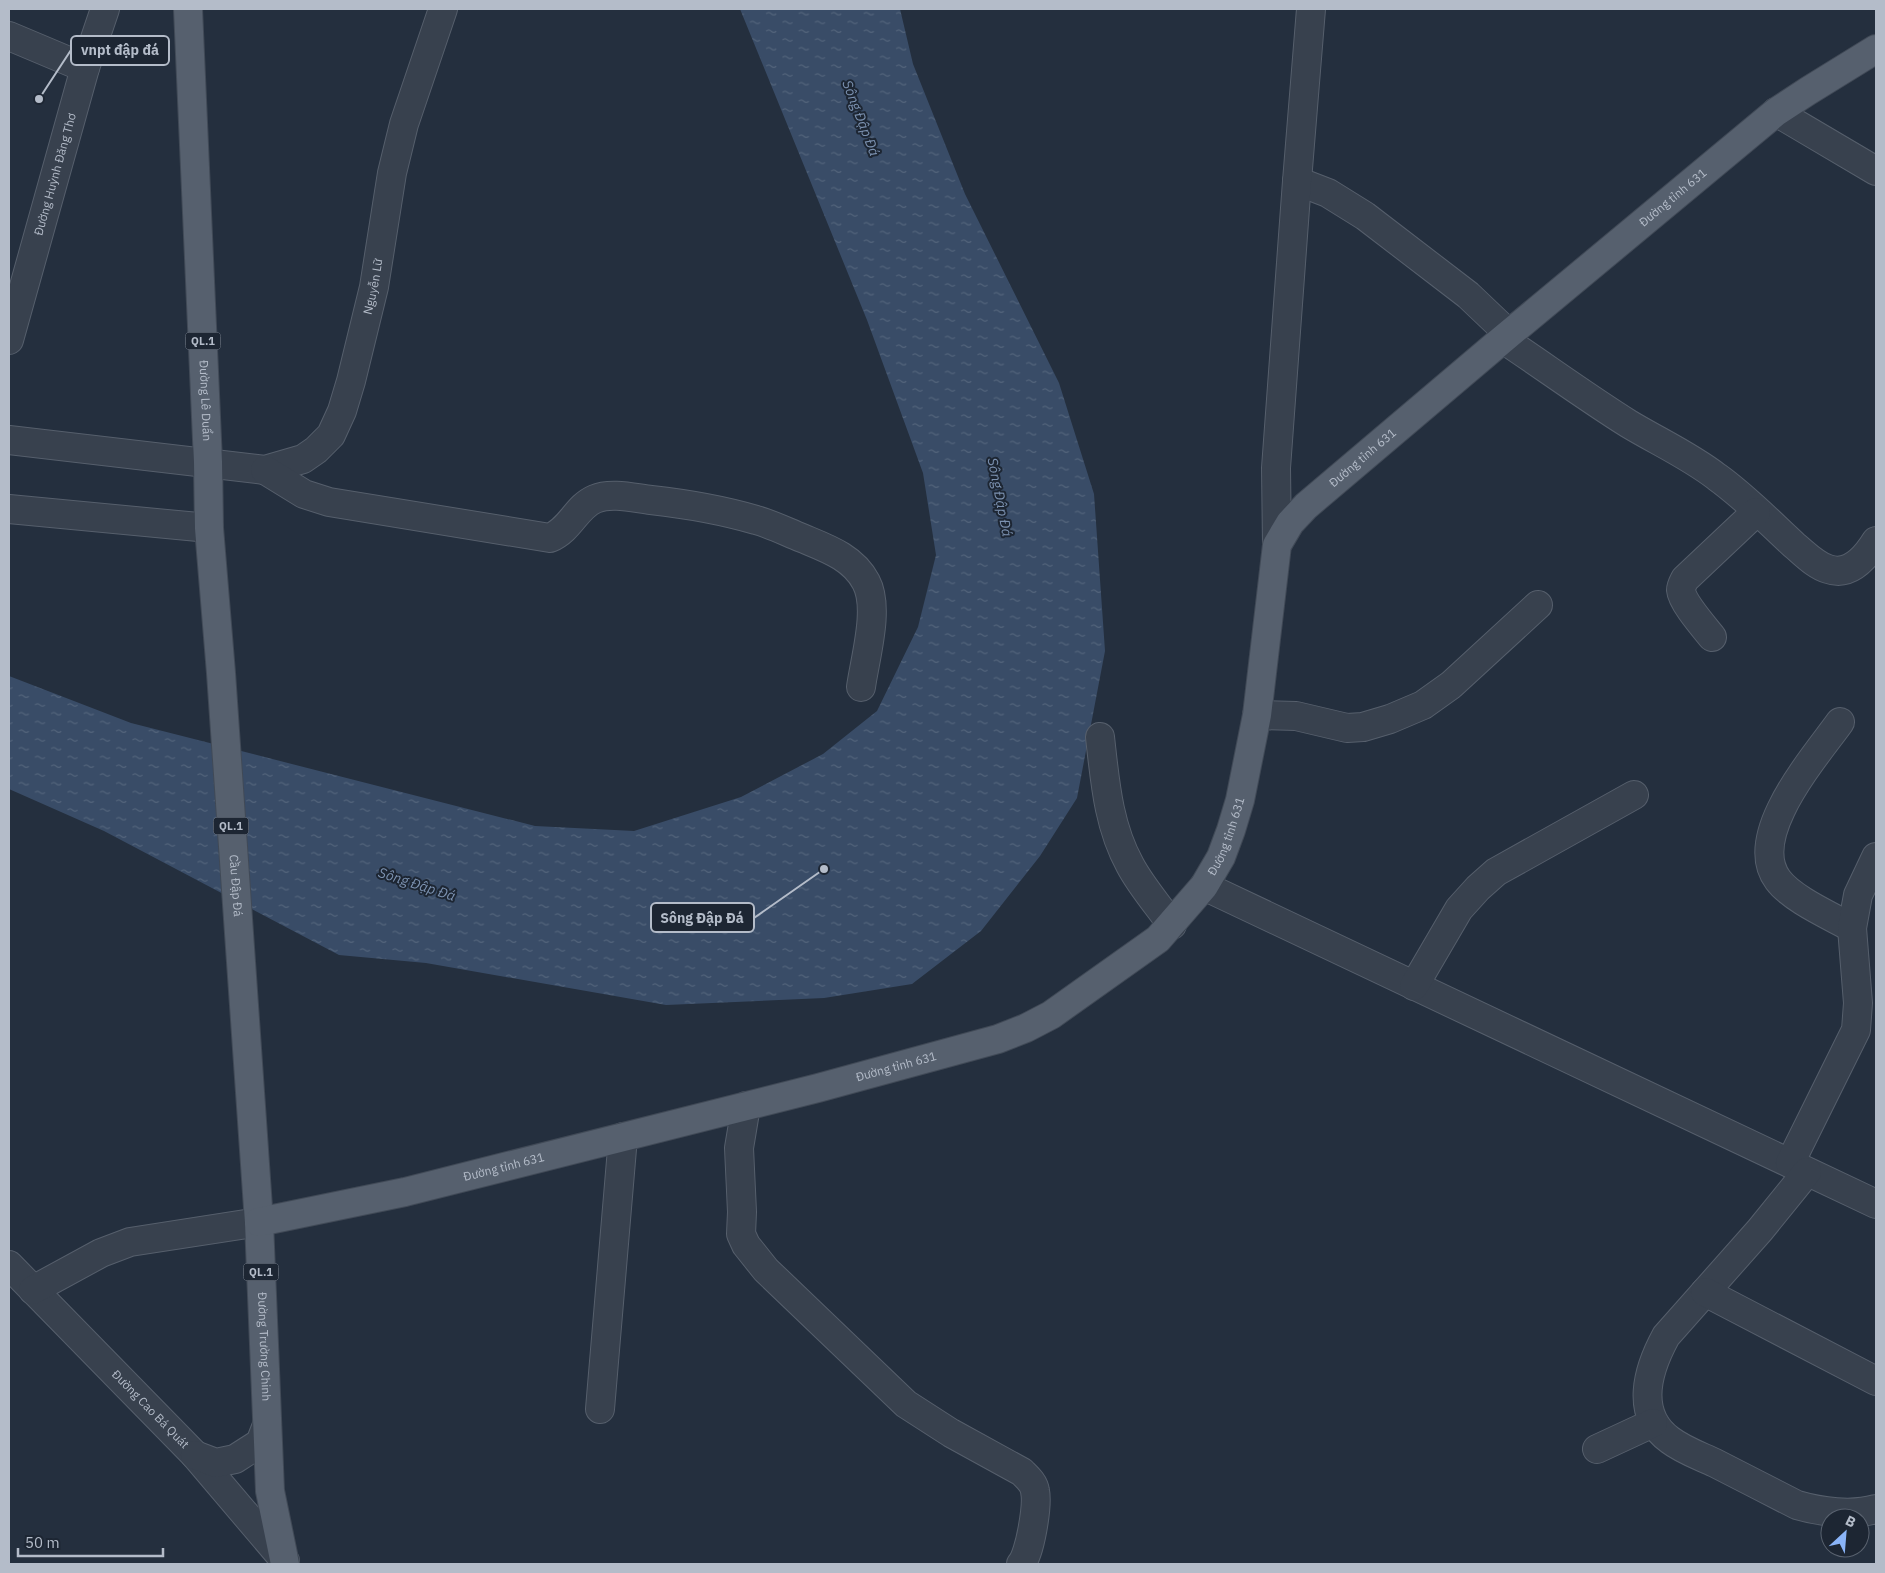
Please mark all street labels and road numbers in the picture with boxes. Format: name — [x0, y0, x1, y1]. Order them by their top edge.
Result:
street label: Đường Huỳnh Đăng Thơ — [31, 111, 79, 237]
street label: Đường tỉnh 631 — [1636, 165, 1709, 230]
street label: Nguyễn Lữ — [360, 257, 385, 316]
road number: QL.1 — [186, 332, 220, 350]
street label: Đường Lê Duẩn — [197, 360, 215, 441]
street label: Đường tỉnh 631 — [1326, 425, 1399, 490]
street label: Đường tỉnh 631 — [1204, 795, 1247, 878]
road number: QL.1 — [214, 818, 248, 834]
street label: Cầu Đập Đá — [227, 854, 246, 918]
street label: Đường tỉnh 631 — [854, 1048, 938, 1084]
street label: Đường tỉnh 631 — [462, 1149, 546, 1184]
road number: QL.1 — [244, 1264, 278, 1280]
street label: Đường Trường Chinh — [255, 1292, 274, 1401]
street label: Đường Cao Bá Quát — [109, 1367, 192, 1451]

